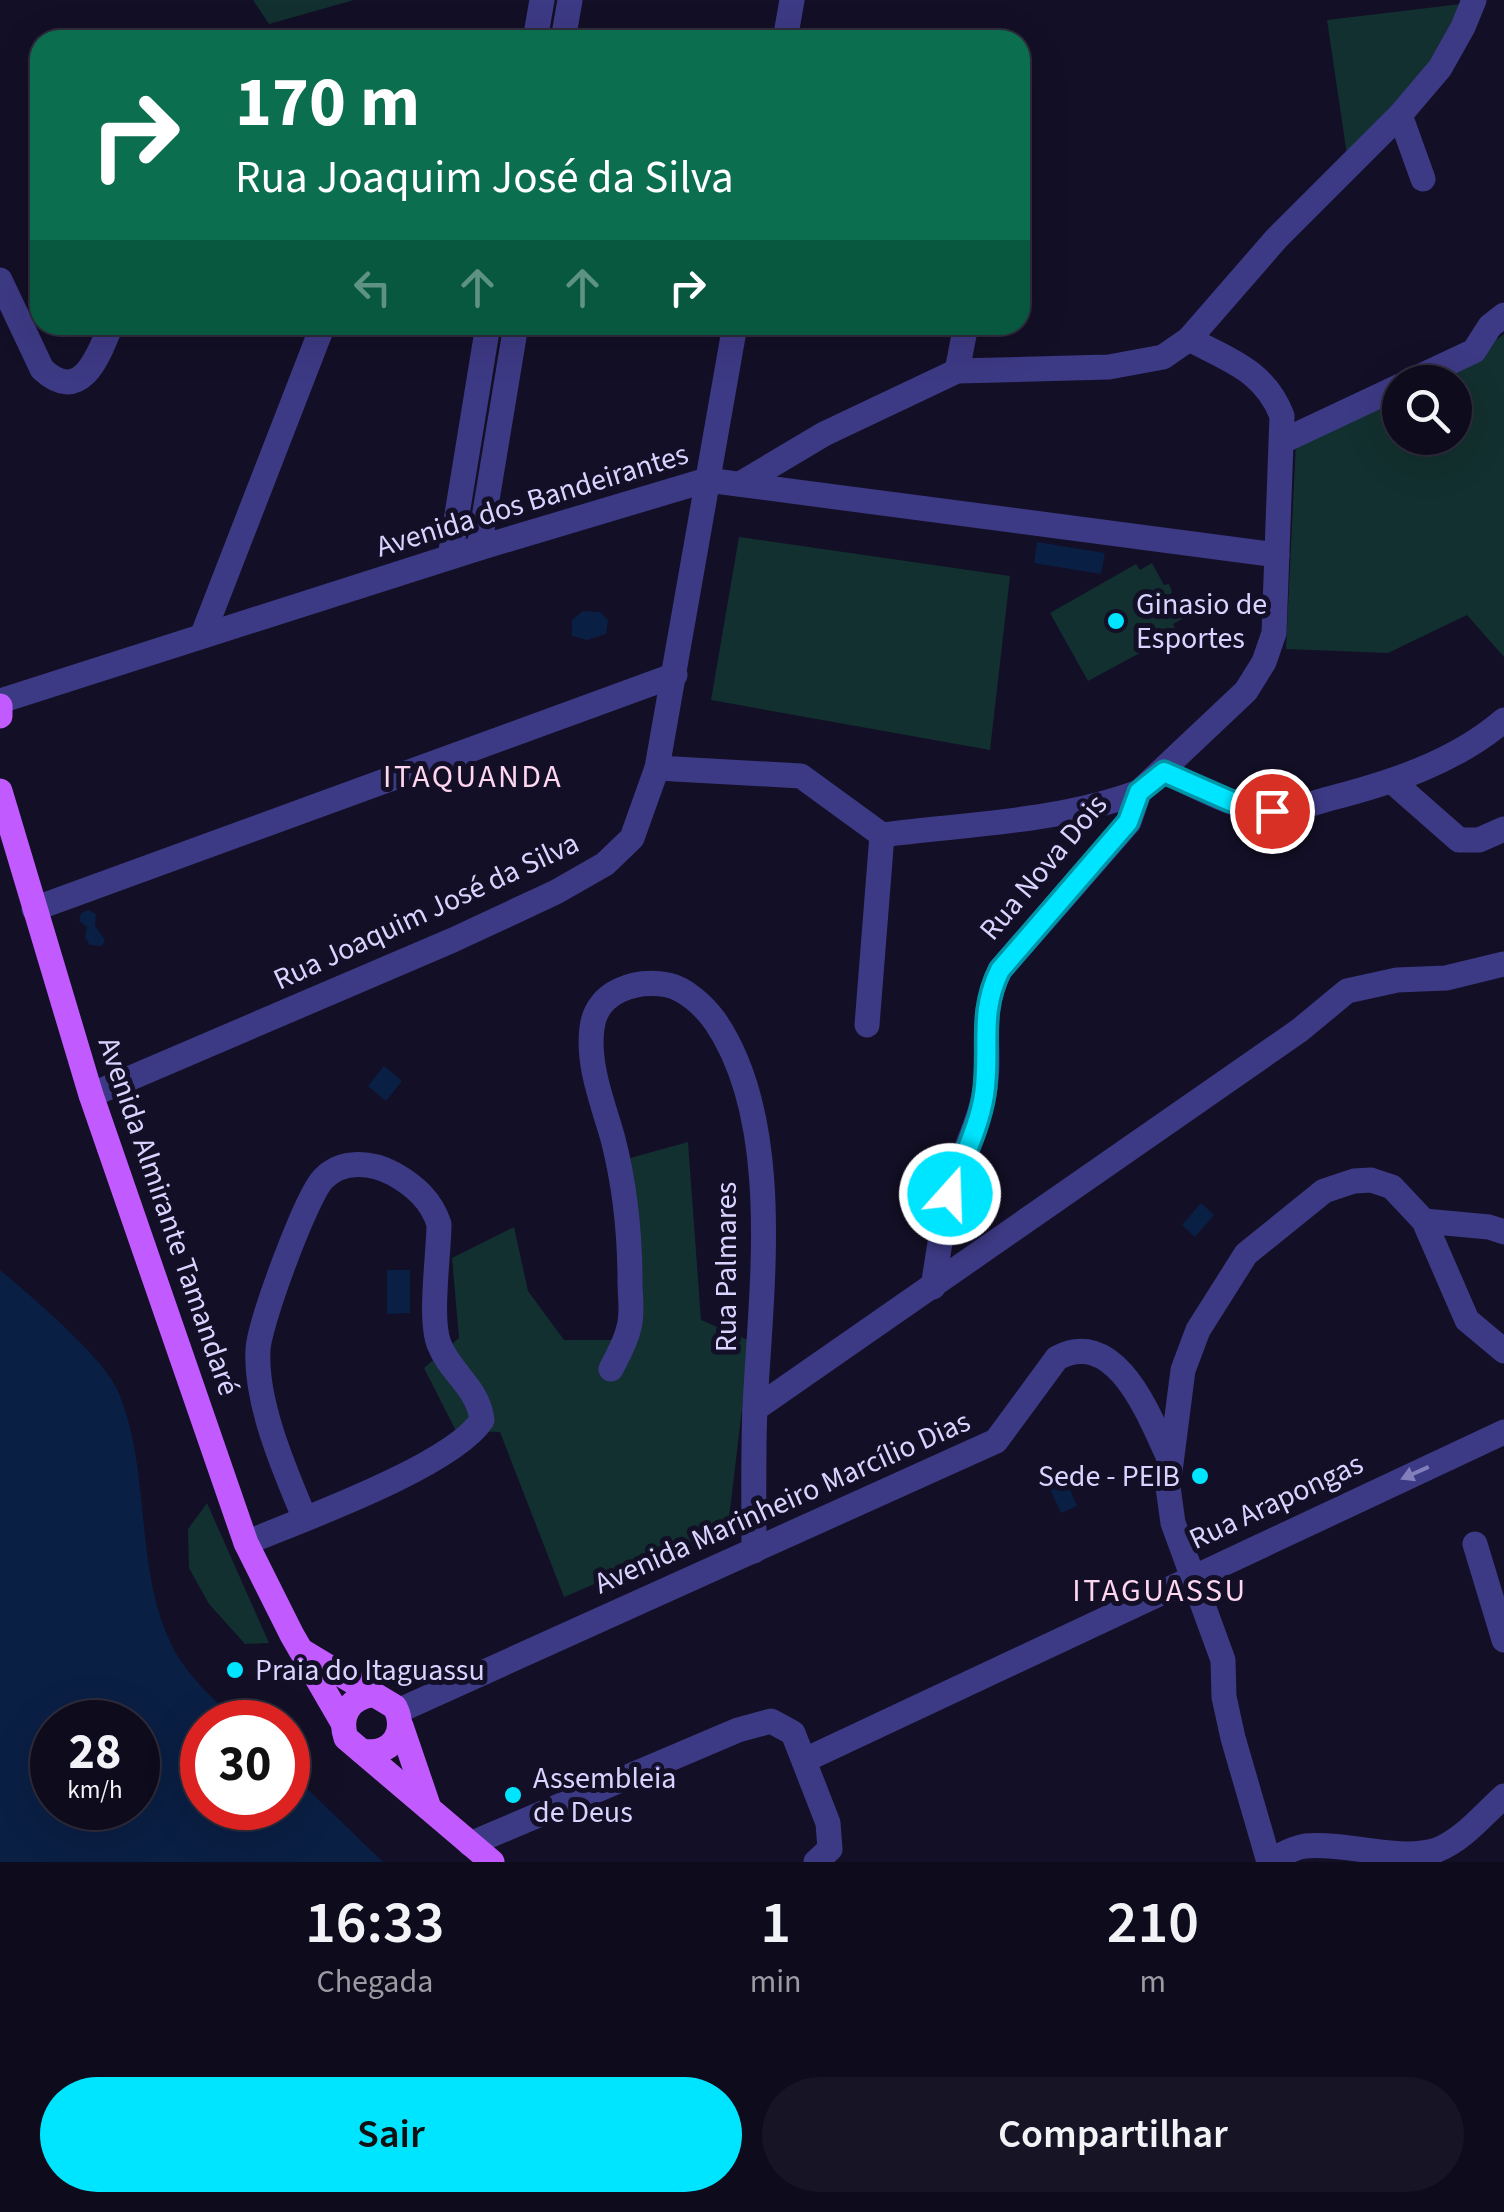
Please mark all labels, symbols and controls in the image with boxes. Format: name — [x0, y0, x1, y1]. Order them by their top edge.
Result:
text: 170 m — [235, 53, 420, 153]
icon: right — [70, 70, 200, 200]
text: Rua Joaquim José da Silva — [235, 146, 734, 210]
icon: left — [345, 260, 400, 315]
icon: ahead — [450, 260, 505, 315]
icon: ahead — [555, 260, 610, 315]
icon: right — [660, 260, 715, 315]
map controls — [1382, 365, 1472, 455]
button: search — [1382, 365, 1472, 455]
street label: Avenida dos Bandeirantes — [371, 433, 694, 568]
place label: Ginasio de Esportes — [1136, 583, 1267, 660]
marker: Ginasio de Esportes — [1105, 610, 1127, 632]
district label: ITAQUANDA — [383, 754, 563, 800]
pin — [1230, 769, 1315, 854]
icon: arrive — [1245, 784, 1300, 839]
street label: Rua Nova Dois — [969, 785, 1117, 950]
street label: Rua Joaquim José da Silva — [266, 822, 586, 1001]
street label: Avenida Almirante Tamandaré — [87, 1031, 250, 1401]
position arrow — [898, 1142, 1002, 1246]
street label: Rua Palmares — [705, 1182, 748, 1352]
street label: Avenida Marinheiro Marcílio Dias — [587, 1400, 977, 1605]
street label: Rua Arapongas — [1182, 1442, 1370, 1561]
place label: Sede - PEIB — [1038, 1455, 1180, 1498]
one-way arrow — [1400, 1464, 1429, 1481]
marker: Sede - PEIB — [1189, 1465, 1211, 1487]
district label: ITAGUASSU — [1072, 1568, 1248, 1614]
place label: Praia do Itaguassu — [255, 1649, 485, 1692]
marker: Praia do Itaguassu — [224, 1659, 246, 1681]
speed limit sign: 30 — [180, 1700, 310, 1830]
text: 28 — [69, 1717, 121, 1788]
place label: Assembleia de Deus — [533, 1757, 676, 1834]
text: km/h — [67, 1772, 123, 1808]
marker: Assembleia de Deus — [502, 1784, 524, 1806]
text: 16:33 — [305, 1881, 445, 1966]
text: 1 — [760, 1881, 791, 1966]
text: 210 — [1107, 1881, 1199, 1966]
text: Chegada — [316, 1959, 433, 2005]
text: min — [750, 1959, 802, 2005]
text: m — [1140, 1959, 1166, 2005]
button: Sair — [40, 2077, 742, 2192]
button: Compartilhar — [762, 2077, 1464, 2192]

